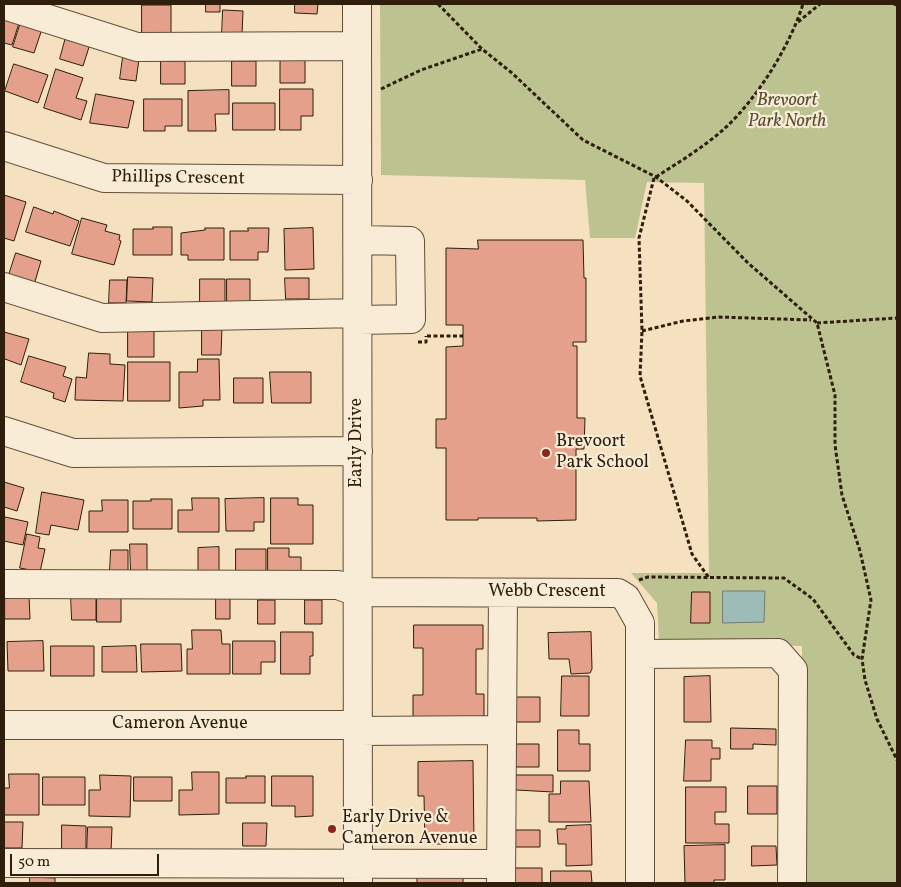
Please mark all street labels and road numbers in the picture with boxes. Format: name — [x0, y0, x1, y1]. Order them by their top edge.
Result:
street label: Phillips Crescent — [111, 167, 245, 191]
street label: Early Drive — [347, 398, 369, 488]
street label: Webb Crescent — [488, 582, 606, 604]
street label: Cameron Avenue — [112, 714, 248, 736]

